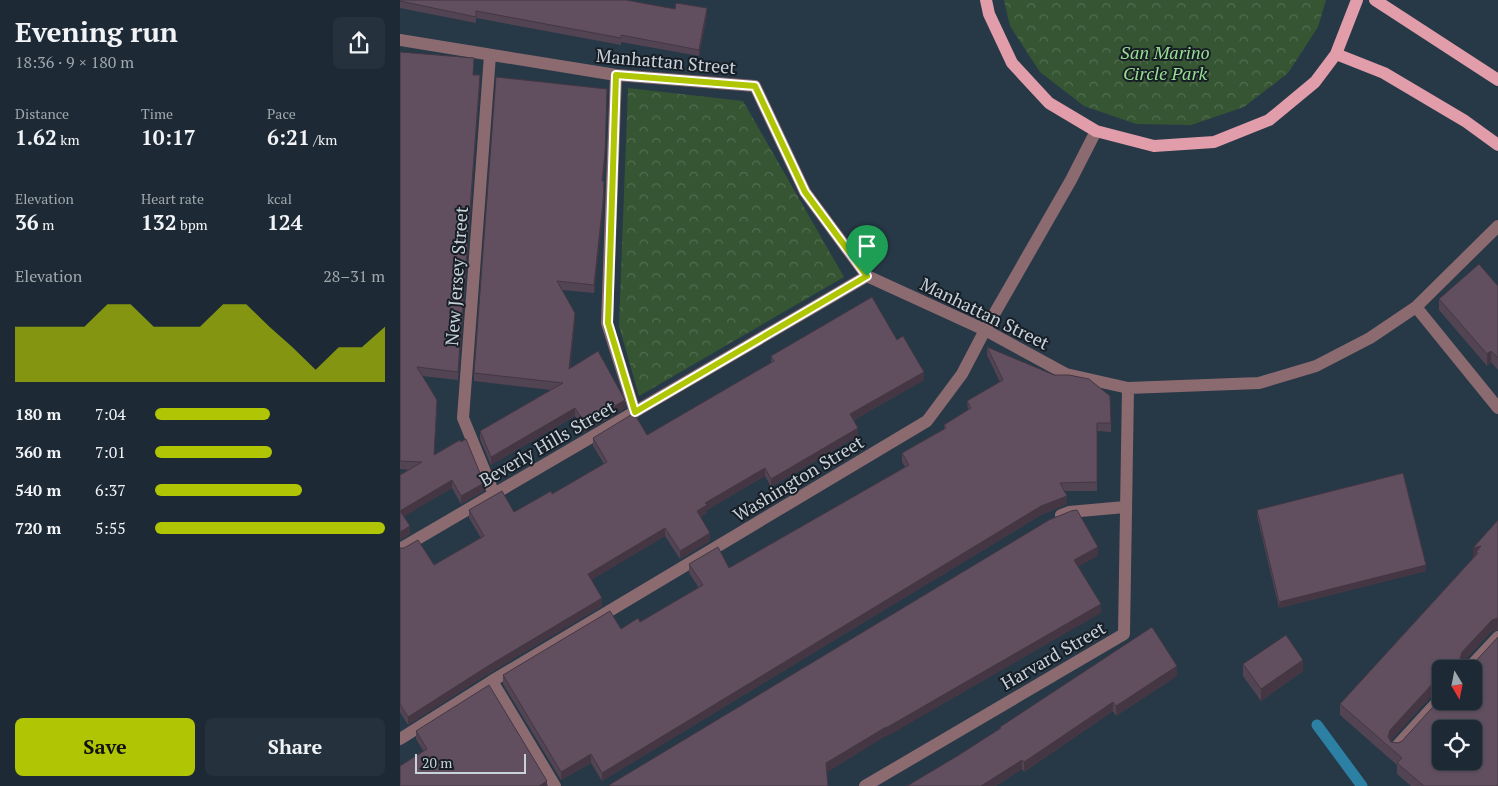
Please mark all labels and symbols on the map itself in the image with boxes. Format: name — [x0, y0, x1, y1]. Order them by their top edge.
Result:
park label: San Marino Circle Park — [1120, 40, 1210, 85]
street label: Manhattan Street — [595, 43, 737, 79]
street label: New Jersey Street — [439, 205, 473, 347]
pin — [846, 225, 888, 276]
street label: Manhattan Street — [917, 271, 1054, 355]
street label: Beverly Hills Street — [475, 394, 620, 492]
street label: Washington Street — [728, 429, 868, 527]
street label: Harvard Street — [996, 615, 1110, 695]
north arrow — [1432, 660, 1482, 710]
scale bar — [415, 751, 526, 774]

